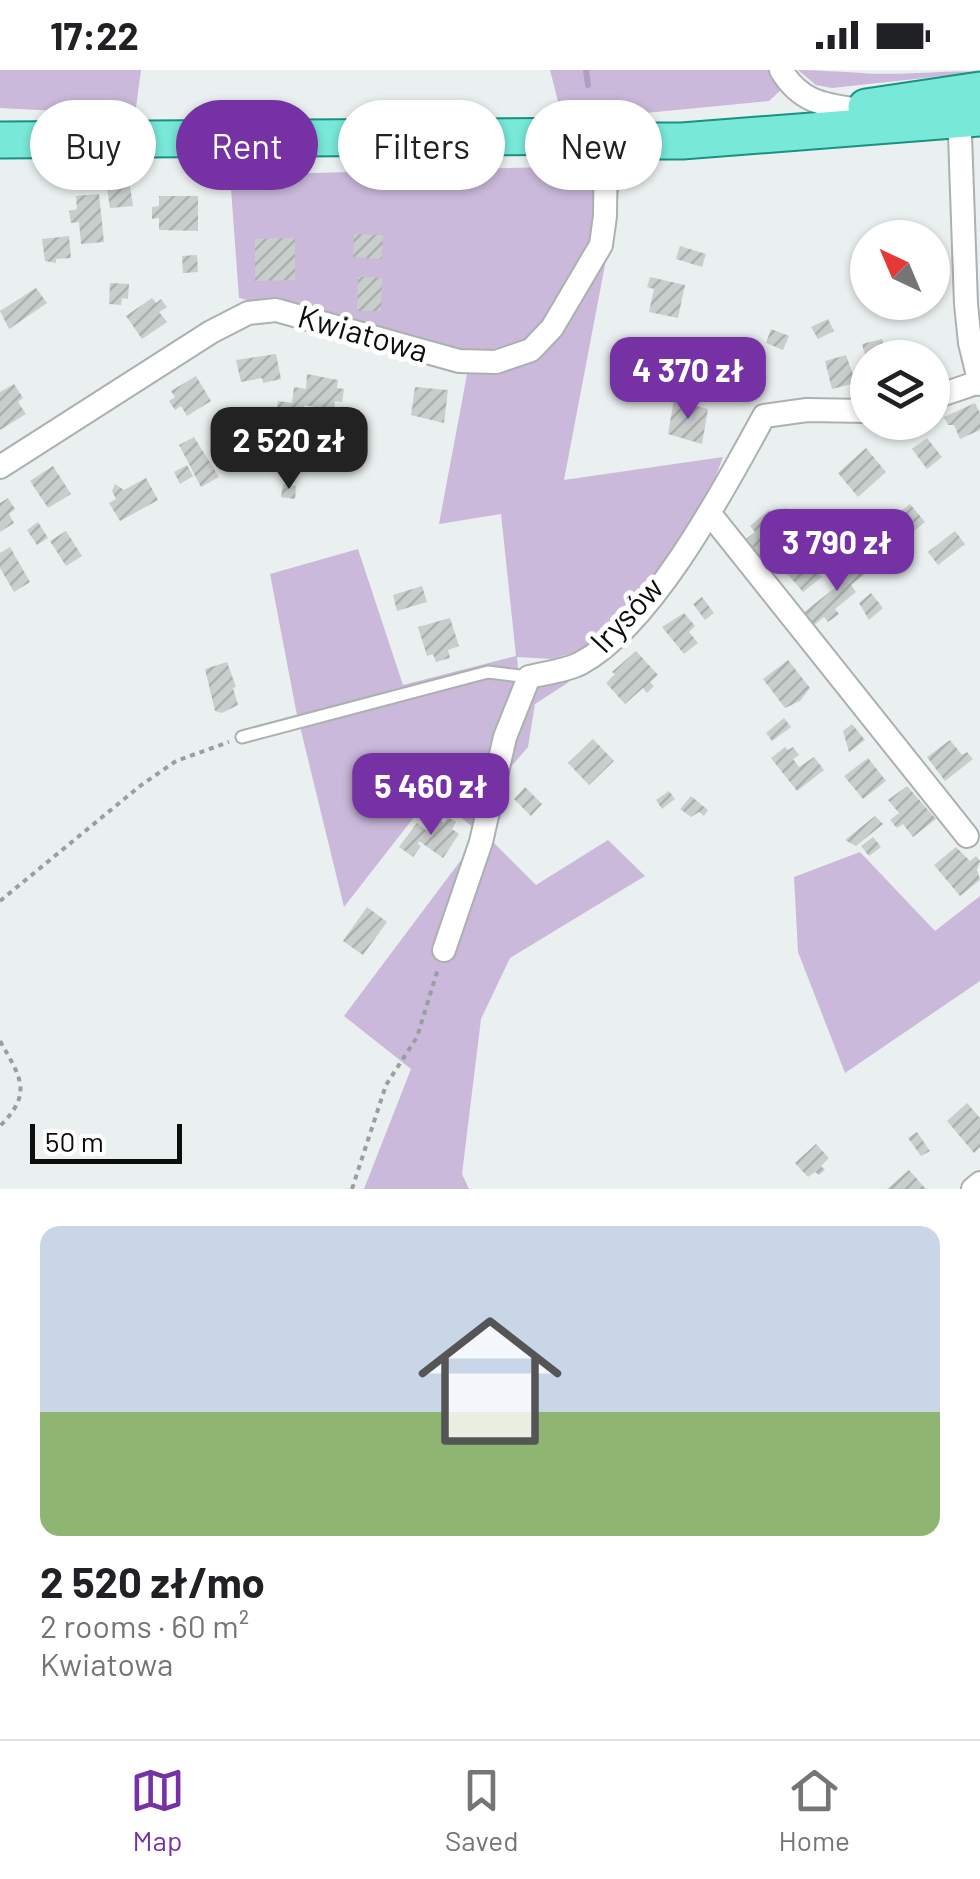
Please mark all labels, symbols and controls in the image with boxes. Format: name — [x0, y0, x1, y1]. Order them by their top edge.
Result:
text: 17:22 — [50, 12, 139, 58]
chip: Buy — [30, 100, 156, 190]
chip: Rent — [176, 100, 318, 190]
chip: Filters — [338, 100, 505, 190]
chip: New — [525, 100, 662, 190]
north arrow — [850, 220, 950, 320]
map controls — [850, 220, 950, 440]
street label: Kwiatowa — [294, 295, 433, 369]
pin: 4 370 zł — [585, 337, 791, 422]
button: layers — [850, 340, 950, 440]
text: 4 370 zł — [632, 350, 744, 388]
pin: 2 520 zł — [186, 407, 392, 492]
text: 2 520 zł — [233, 420, 345, 458]
pin: 3 790 zł — [734, 509, 940, 594]
text: 3 790 zł — [782, 522, 892, 560]
street label: Irysów — [581, 568, 670, 659]
pin: 5 460 zł — [328, 753, 534, 838]
text: 5 460 zł — [374, 766, 488, 804]
scale bar — [30, 1119, 182, 1164]
text: 50 m — [45, 1124, 104, 1158]
icon: home — [400, 1291, 580, 1471]
text: 2 520 zł/mo — [40, 1556, 265, 1606]
text: 2 rooms · 60 m² — [40, 1606, 249, 1644]
text: Kwiatowa — [40, 1644, 173, 1682]
tab: Map — [130, 1763, 185, 1857]
tab: Saved — [445, 1763, 519, 1857]
tab: Home — [779, 1763, 850, 1857]

